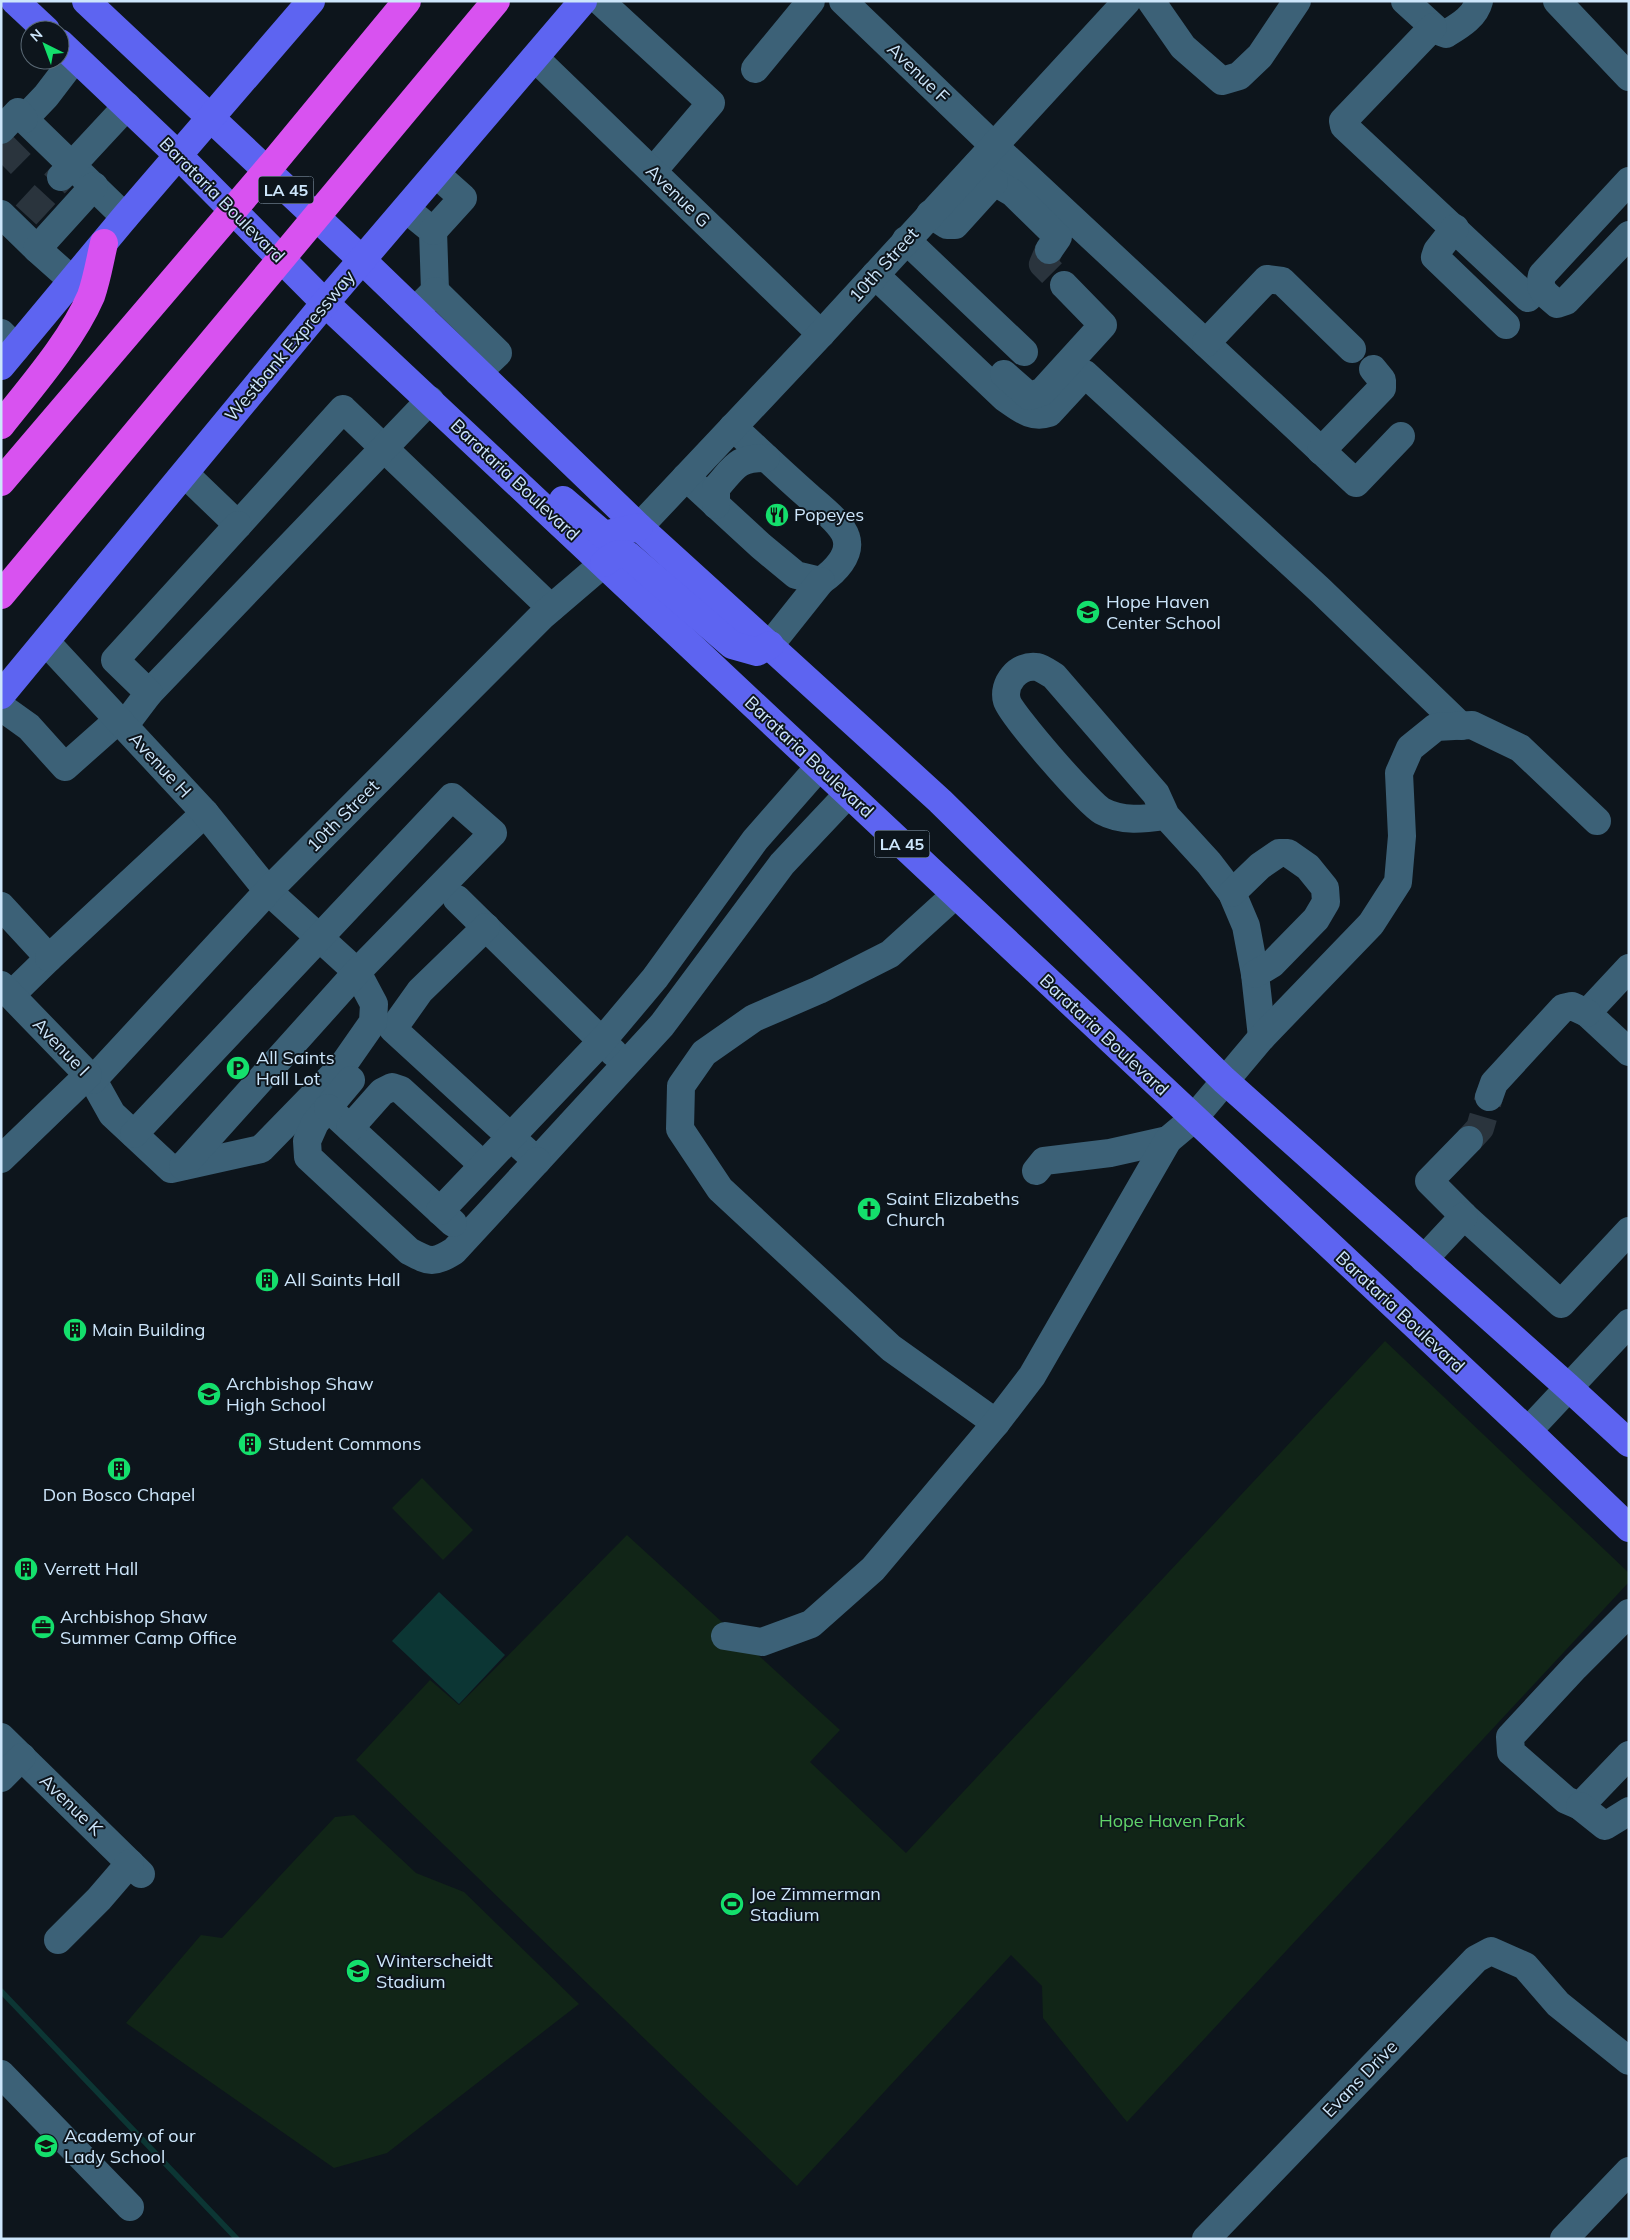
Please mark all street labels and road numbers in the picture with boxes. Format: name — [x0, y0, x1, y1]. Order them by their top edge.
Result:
street label: Avenue F — [882, 37, 954, 108]
street label: Barataria Boulevard — [155, 132, 290, 267]
street label: Avenue G — [641, 159, 715, 232]
road number: LA 45 — [258, 176, 314, 204]
street label: 10th Street — [844, 222, 923, 307]
street label: Westbank Expressway — [220, 265, 360, 426]
street label: Barataria Boulevard — [446, 414, 585, 545]
street label: Barataria Boulevard — [740, 691, 879, 822]
street label: Avenue H — [124, 727, 196, 802]
street label: 10th Street — [302, 775, 384, 857]
road number: LA 45 — [874, 831, 930, 858]
street label: Barataria Boulevard — [1035, 969, 1174, 1100]
street label: Avenue I — [28, 1013, 95, 1081]
street label: Barataria Boulevard — [1331, 1246, 1470, 1377]
street label: Avenue K — [35, 1769, 108, 1841]
street label: Evans Drive — [1317, 2035, 1402, 2122]

